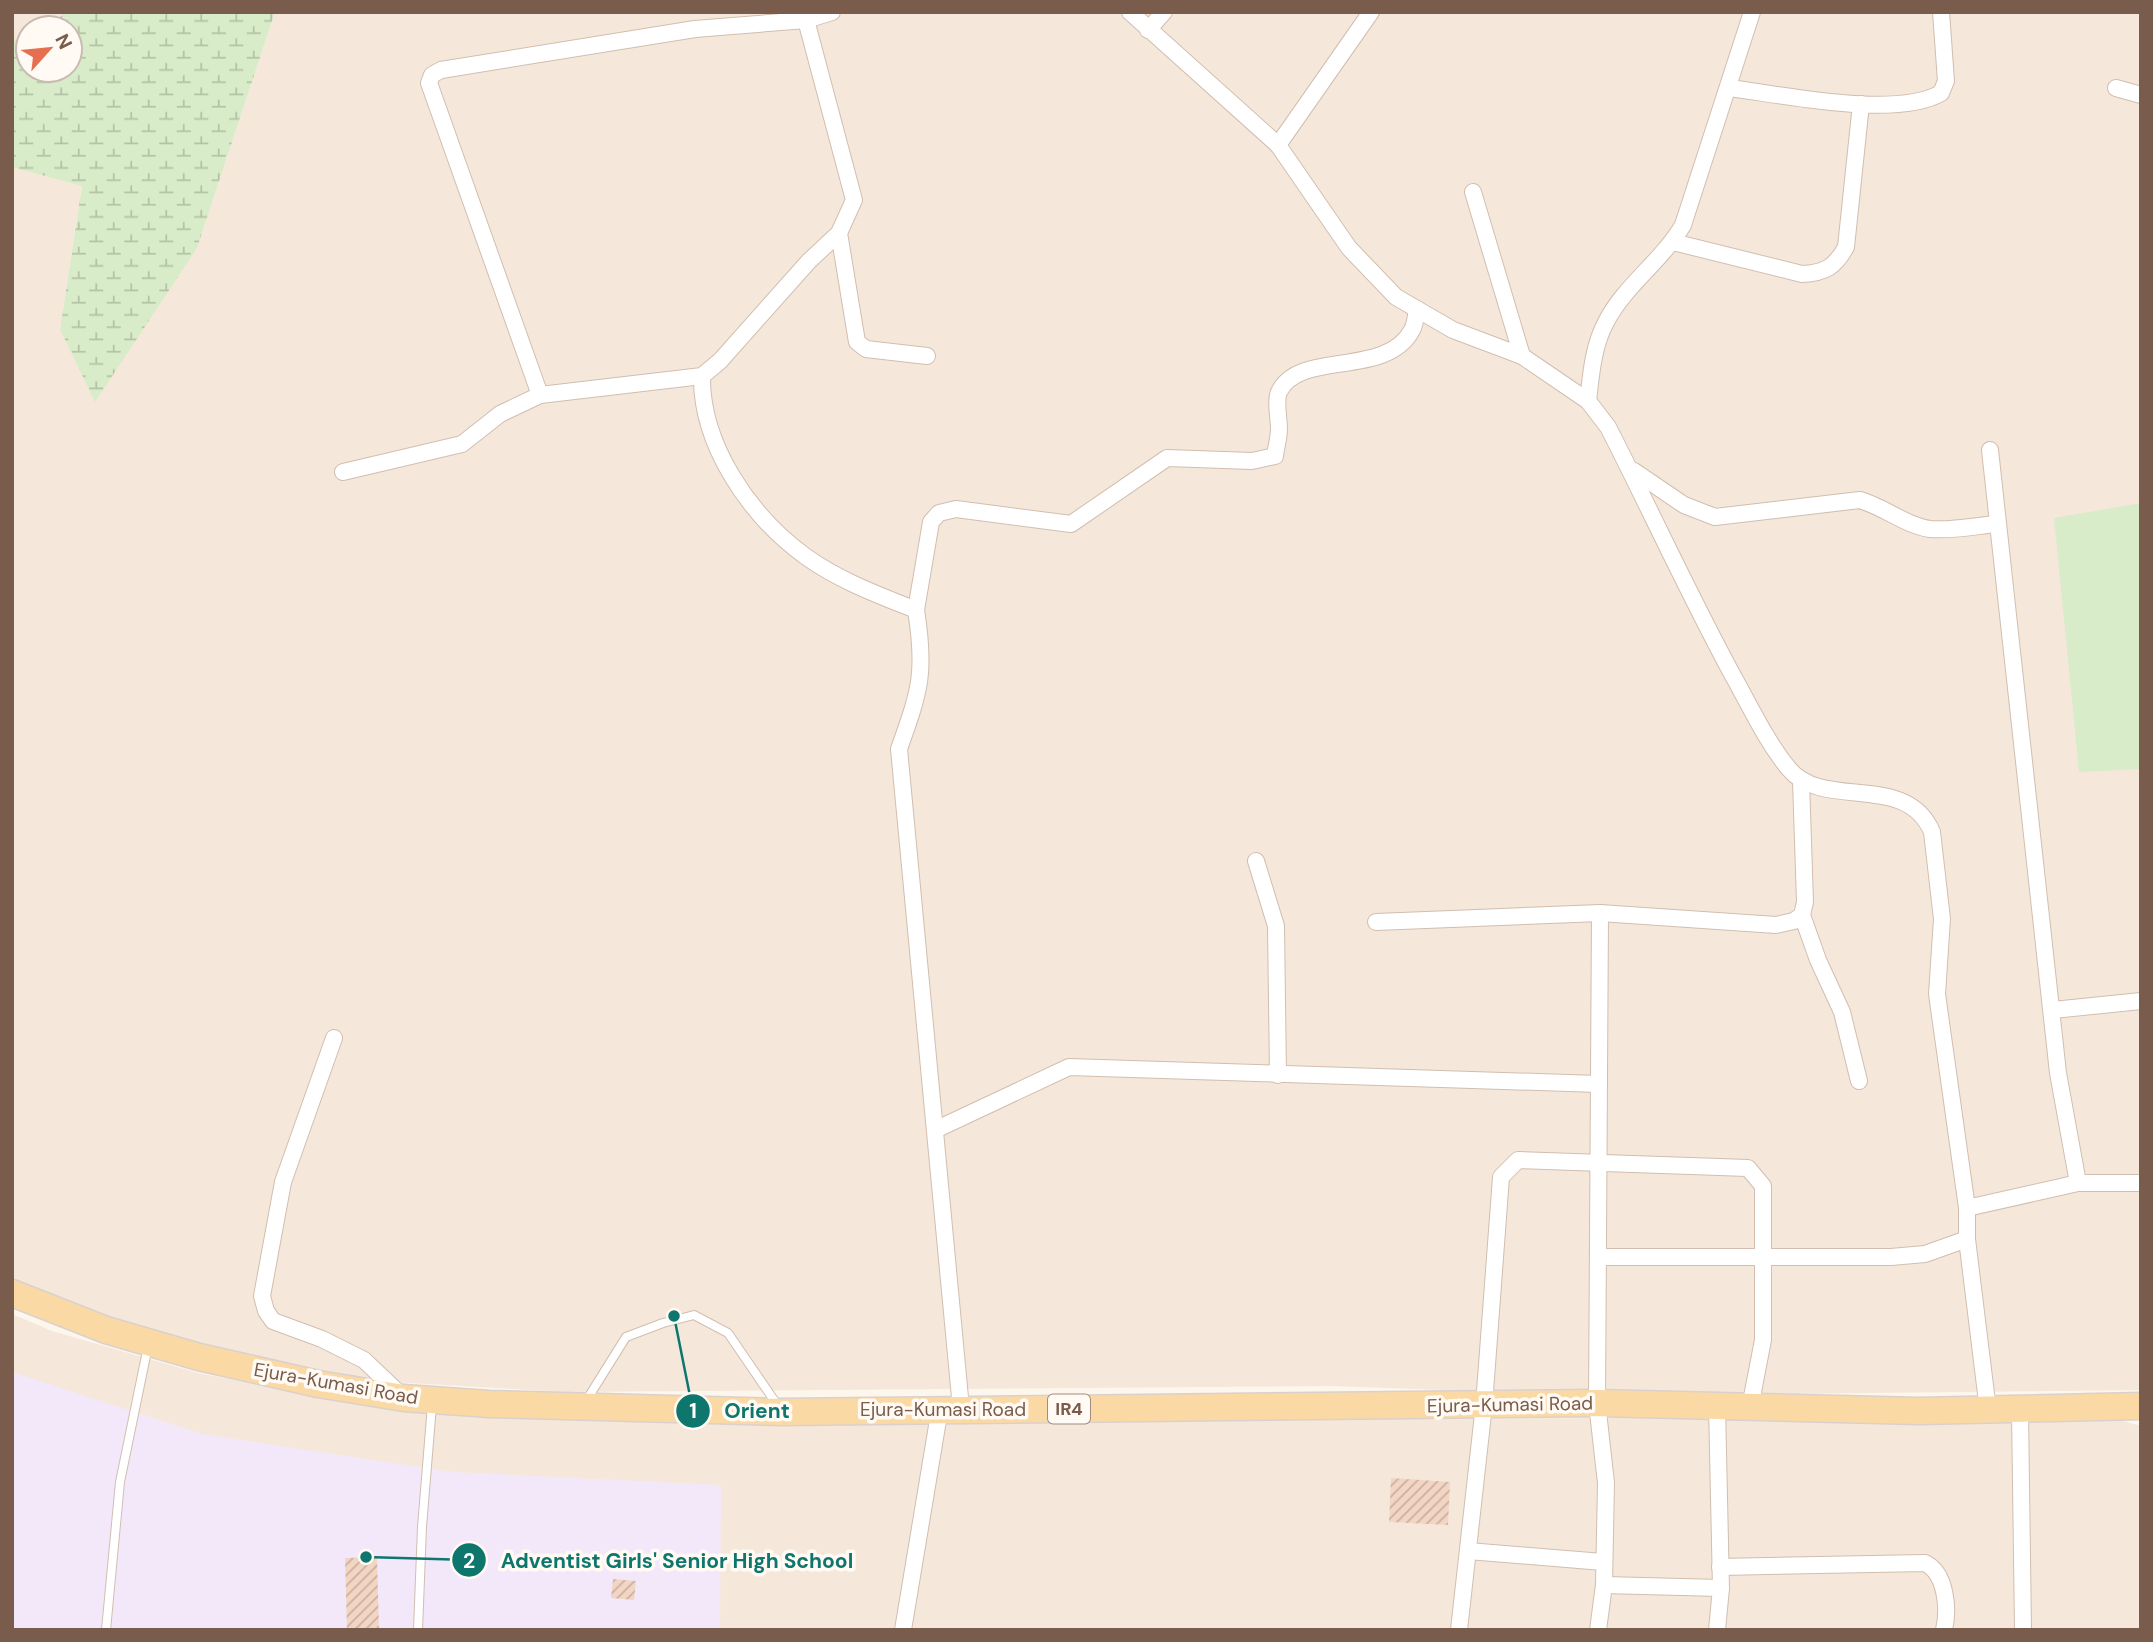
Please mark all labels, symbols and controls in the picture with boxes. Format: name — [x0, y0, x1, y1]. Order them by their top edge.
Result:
north arrow — [14, 14, 84, 84]
text: N — [49, 30, 78, 53]
street label: Ejura-Kumasi Road — [252, 1357, 420, 1410]
callout: Orient — [676, 1390, 804, 1432]
street label: Ejura-Kumasi Road — [1427, 1391, 1593, 1418]
road number: IR4 — [1048, 1394, 1090, 1424]
text: 1 — [689, 1397, 697, 1425]
text: Orient — [724, 1397, 790, 1425]
street label: Ejura-Kumasi Road — [860, 1397, 1026, 1422]
callout: Adventist Girls' Senior High School — [451, 1539, 867, 1581]
text: 2 — [463, 1547, 475, 1575]
text: Adventist Girls' Senior High School — [501, 1547, 853, 1575]

